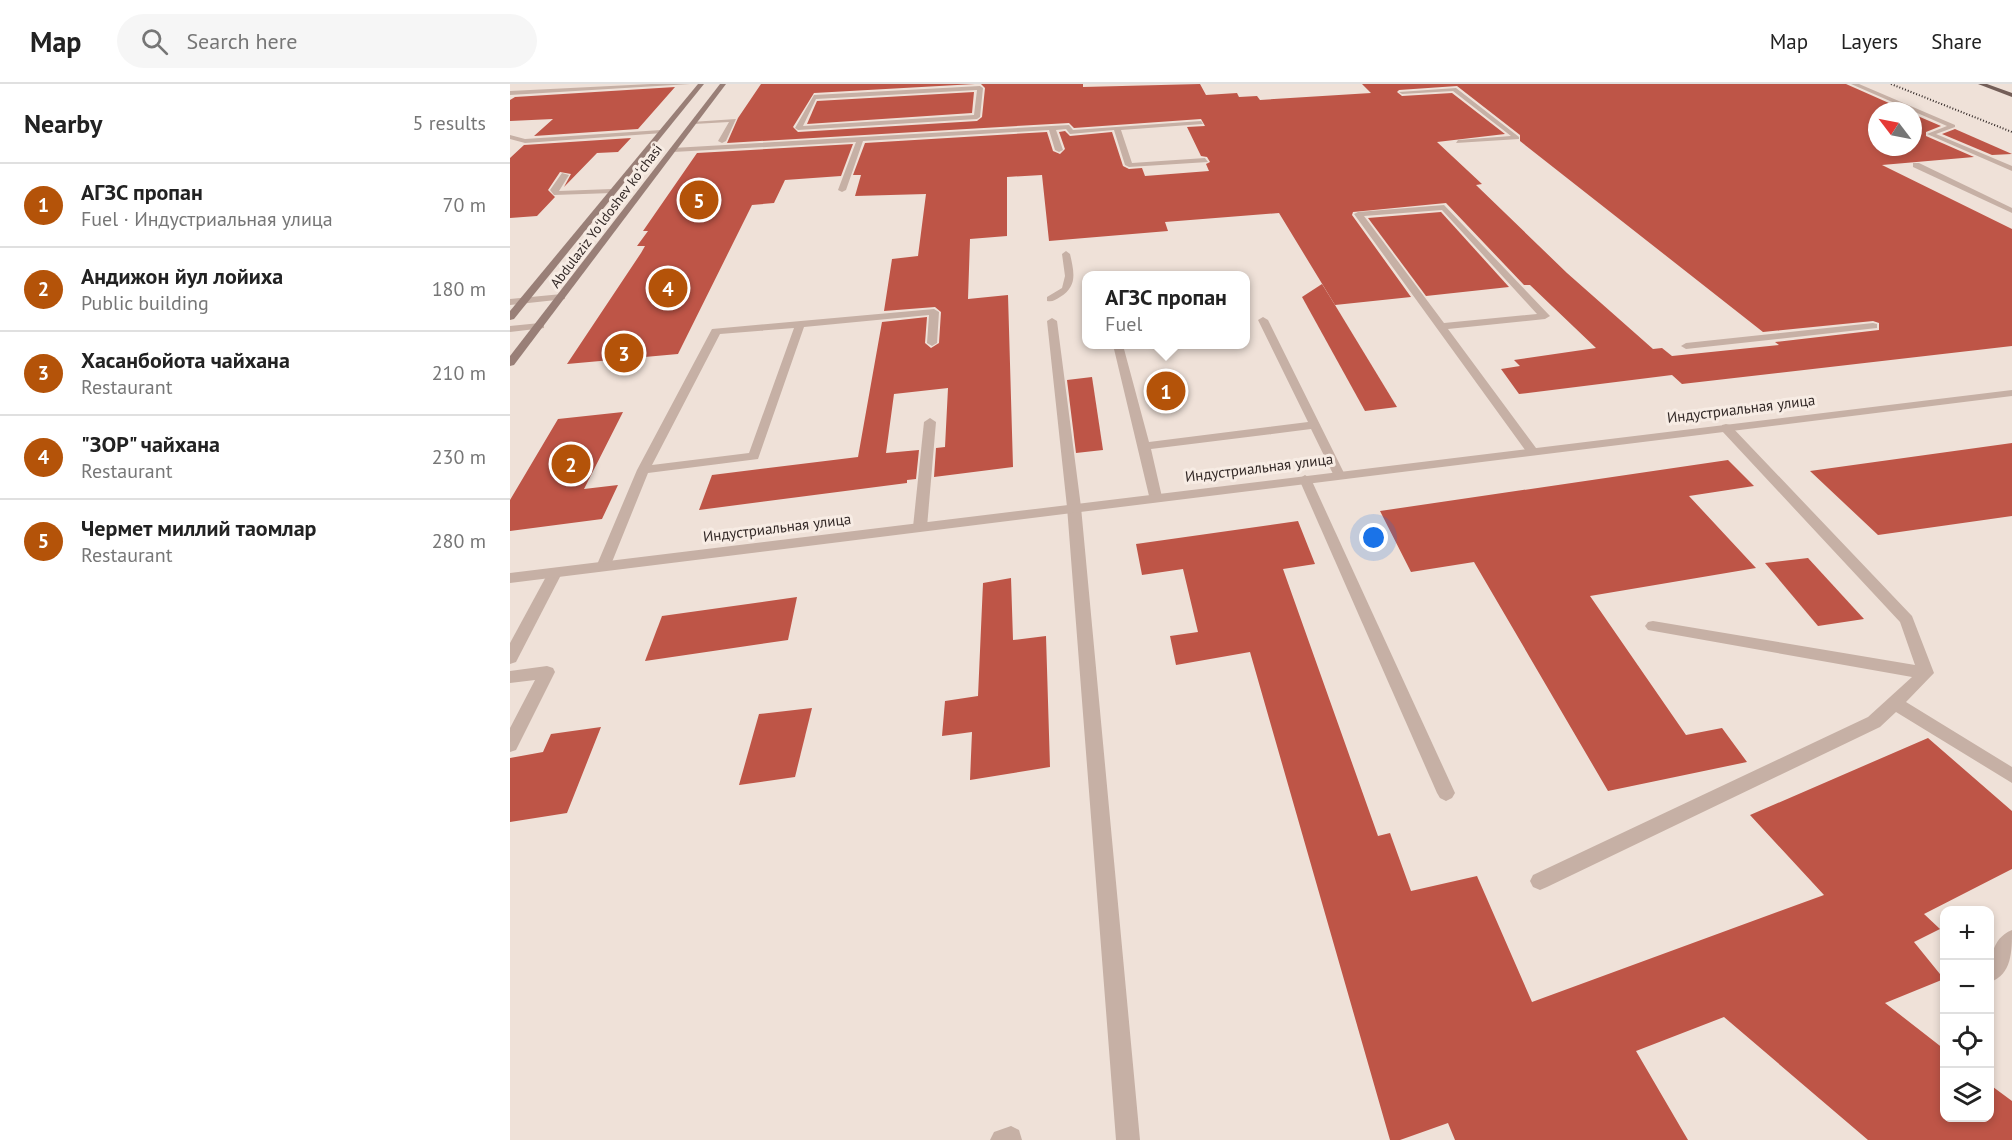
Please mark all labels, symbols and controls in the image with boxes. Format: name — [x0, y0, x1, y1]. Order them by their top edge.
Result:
search box — [117, 14, 537, 68]
text: Map — [30, 23, 81, 60]
icon: search — [138, 25, 171, 58]
text: Search here — [186, 27, 297, 55]
text: Map — [1770, 28, 1808, 55]
text: Layers — [1841, 28, 1898, 55]
text: Share — [1931, 28, 1982, 55]
north arrow — [1868, 102, 1922, 156]
text: Nearby — [24, 107, 102, 140]
text: 5 results — [413, 110, 486, 136]
street label: Abdulaziz Yoʻldoshev koʻchasi — [546, 141, 666, 291]
text: АГЗС пропан — [81, 178, 203, 206]
pin: 5 — [680, 178, 718, 222]
text: 1 — [38, 192, 49, 218]
text: 70 m — [443, 192, 486, 218]
text: Fuel · Индустриальная улица — [81, 206, 333, 232]
text: Андижон йул лойиха — [81, 262, 283, 290]
pin: 4 — [648, 266, 688, 310]
popup — [1082, 271, 1250, 349]
text: 2 — [38, 276, 49, 302]
text: 180 m — [432, 276, 486, 302]
text: АГЗС пропан — [1105, 283, 1227, 311]
text: Public building — [81, 290, 209, 316]
text: Fuel — [1105, 311, 1142, 337]
pin: 3 — [604, 330, 644, 376]
text: Хасанбойота чайхана — [81, 346, 290, 374]
text: 3 — [38, 360, 49, 386]
text: 210 m — [432, 360, 486, 386]
pin: 1 — [1146, 368, 1186, 414]
text: Restaurant — [81, 374, 172, 400]
street label: Индустриальная улица — [1666, 390, 1816, 427]
text: "ЗОР" чайхана — [81, 430, 220, 458]
pin: 2 — [552, 442, 590, 487]
text: 4 — [38, 444, 49, 470]
text: 230 m — [432, 444, 486, 470]
street label: Индустриальная улица — [1184, 449, 1334, 486]
text: Restaurant — [81, 458, 172, 484]
street label: Индустриальная улица — [702, 509, 852, 546]
text: Чермет миллий таомлар — [81, 514, 316, 542]
your location — [1359, 523, 1388, 552]
text: 5 — [38, 528, 49, 554]
text: 280 m — [432, 528, 486, 554]
text: Restaurant — [81, 542, 172, 568]
map controls — [1940, 906, 1994, 1122]
button: + — [1940, 906, 1994, 960]
button: − — [1940, 960, 1994, 1014]
button: locate — [1940, 1014, 1994, 1068]
button: layers — [1940, 1068, 1994, 1122]

